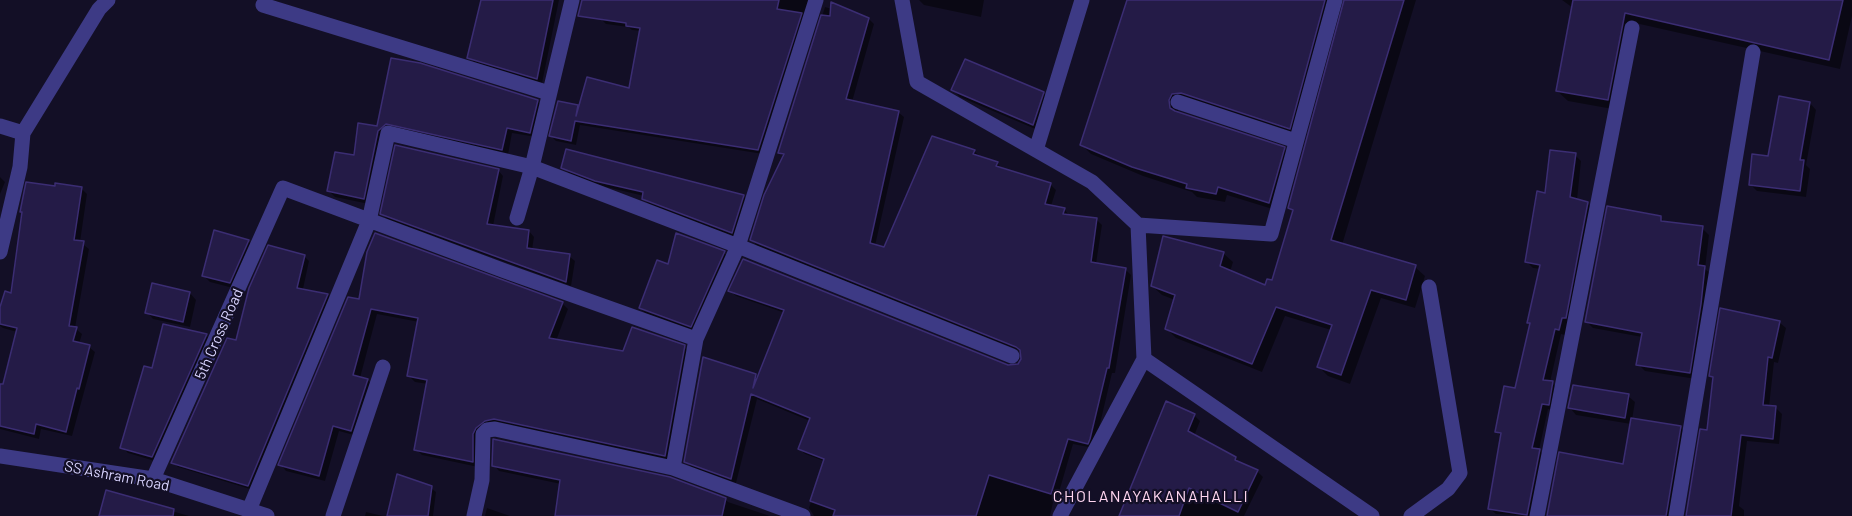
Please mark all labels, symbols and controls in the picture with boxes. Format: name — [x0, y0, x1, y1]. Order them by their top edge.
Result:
street label: 5th Cross Road — [191, 286, 247, 382]
street label: SS Ashram Road — [63, 457, 171, 495]
district label: CHOLANAYAKANAHALLI — [1053, 487, 1249, 507]

